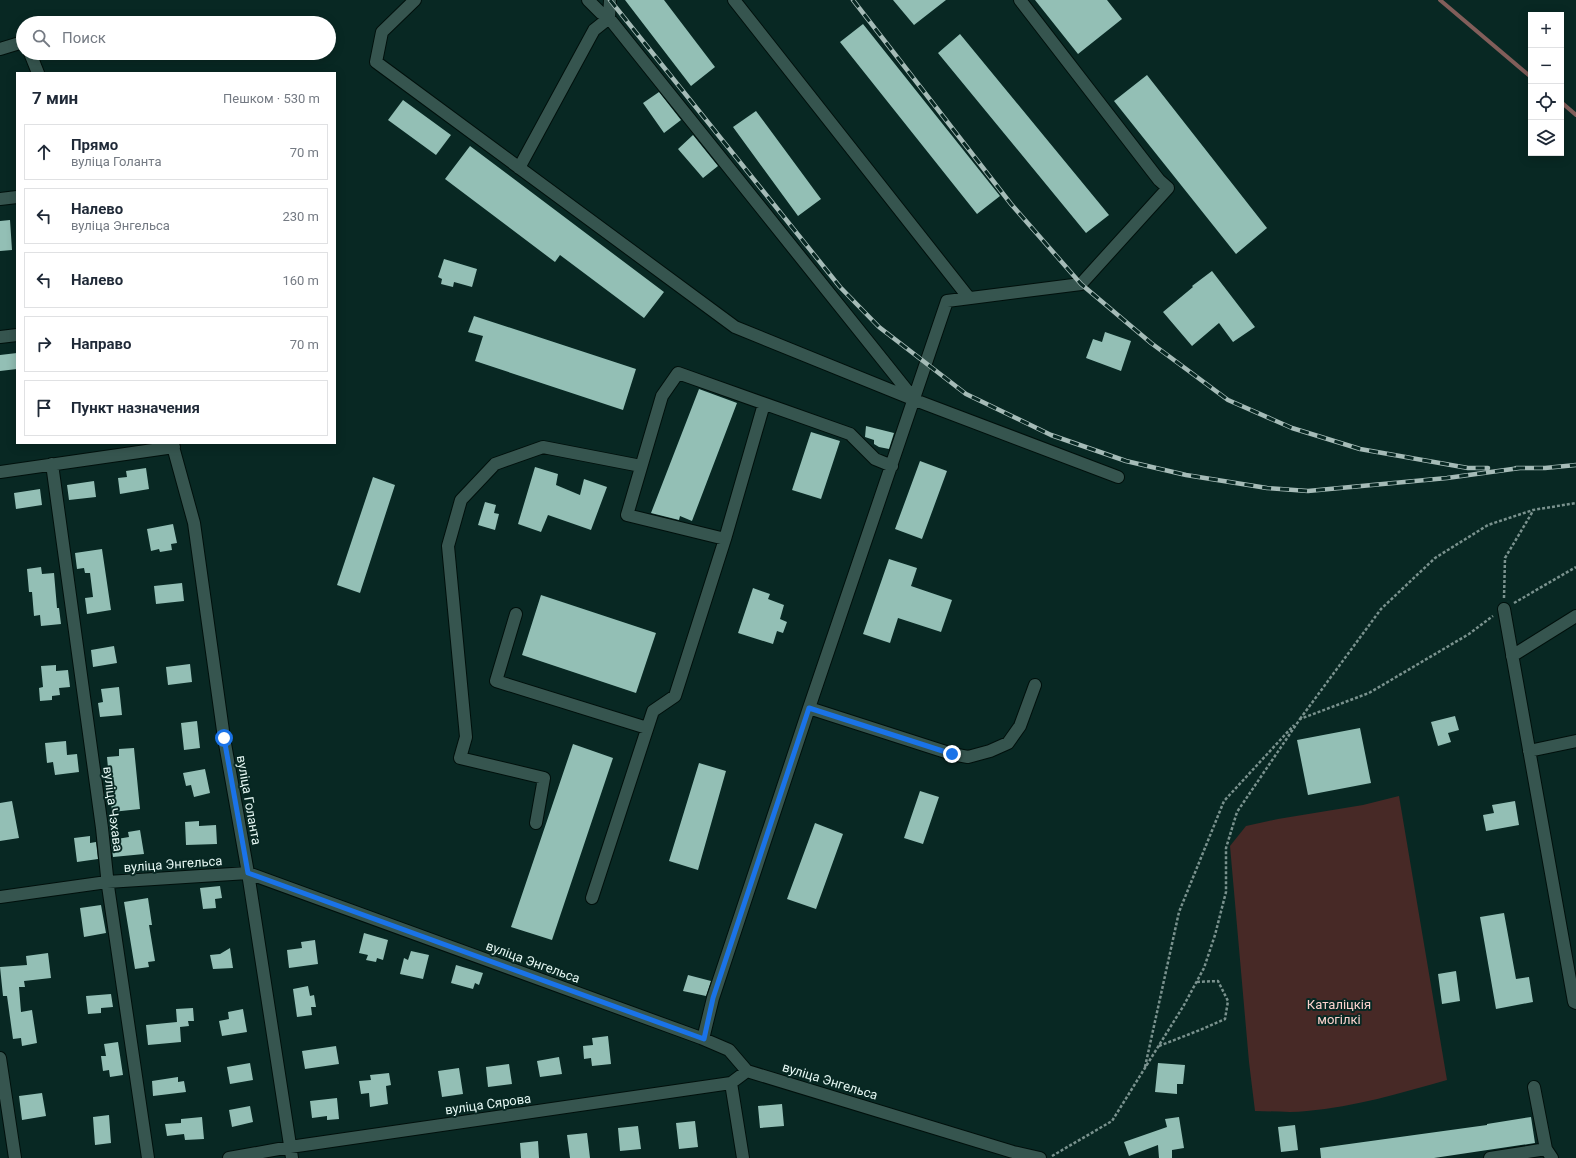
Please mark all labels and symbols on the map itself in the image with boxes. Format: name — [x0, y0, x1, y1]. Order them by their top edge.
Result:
route start — [215, 729, 233, 747]
route end — [943, 745, 961, 763]
street label: вуліца Голанта — [234, 754, 264, 846]
street label: вуліца Чэхава — [100, 766, 126, 852]
street label: вуліца Энгельса — [123, 853, 223, 875]
street label: вуліца Энгельса — [484, 938, 582, 986]
park label: Каталіцкія могілкі — [1307, 997, 1371, 1027]
street label: вуліца Энгельса — [781, 1059, 879, 1103]
street label: вуліца Сярова — [444, 1091, 532, 1117]

